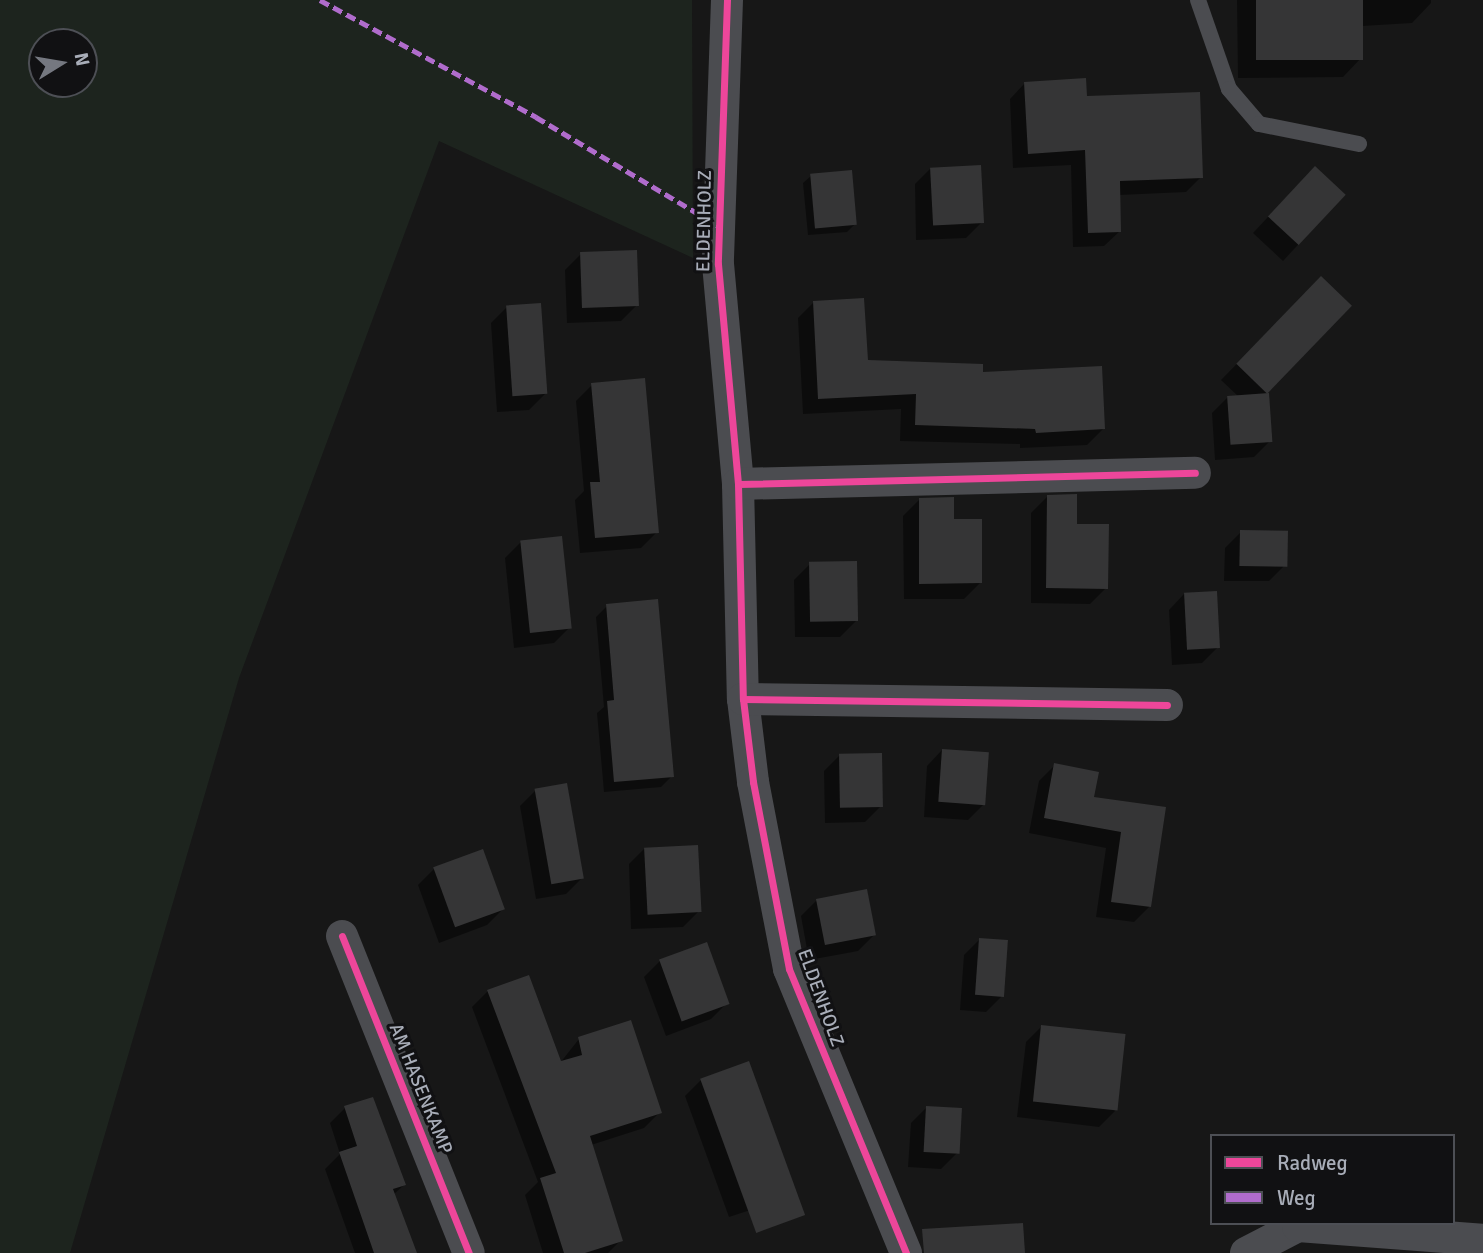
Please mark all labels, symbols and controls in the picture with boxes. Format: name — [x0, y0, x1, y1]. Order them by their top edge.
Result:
north arrow — [28, 28, 98, 98]
text: N — [69, 51, 95, 68]
street label: ELDENHOLZ — [693, 170, 717, 272]
street label: ELDENHOLZ — [792, 946, 848, 1050]
street label: AM HASENKAMP — [383, 1020, 457, 1158]
legend — [1210, 1134, 1455, 1225]
text: Radweg — [1277, 1150, 1348, 1176]
text: Weg — [1277, 1185, 1316, 1211]

